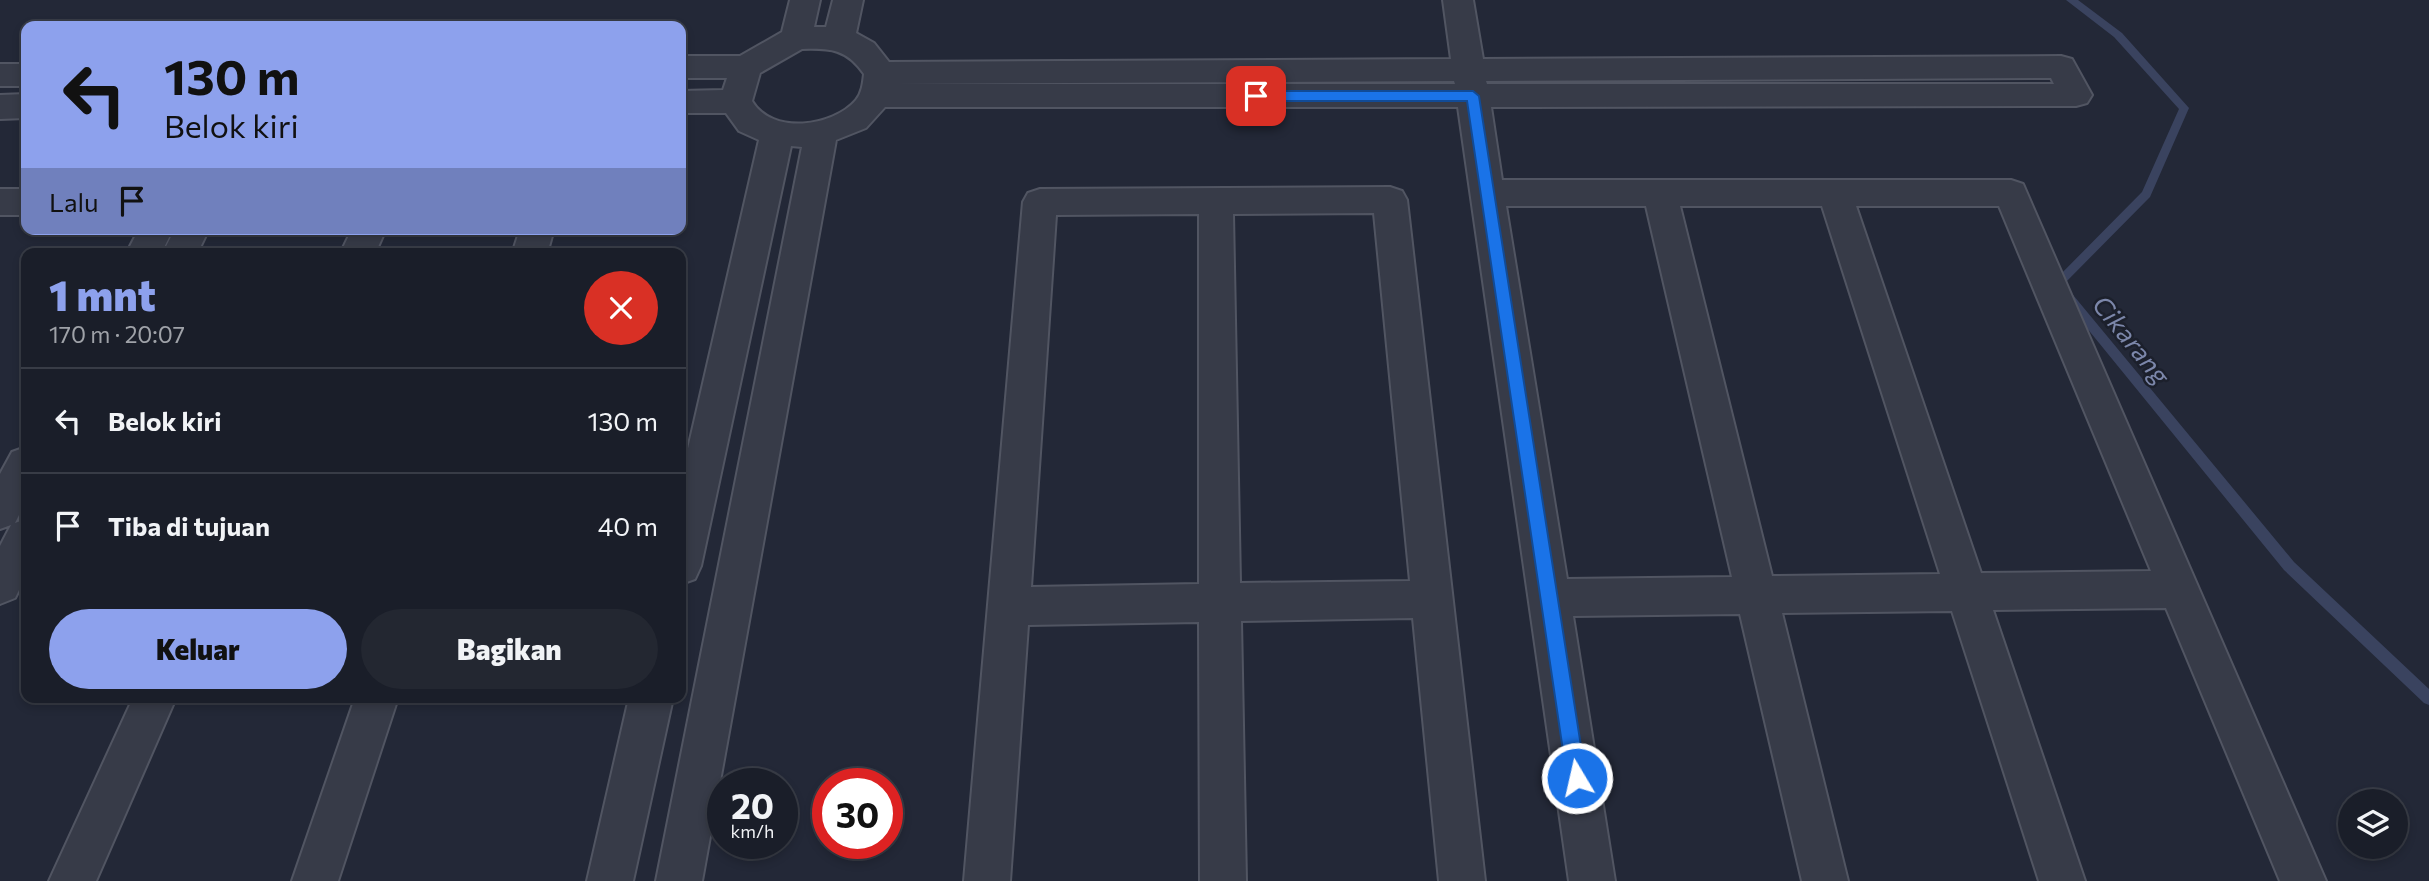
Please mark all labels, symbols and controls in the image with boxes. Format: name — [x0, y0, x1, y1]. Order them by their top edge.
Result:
text: 130 m — [164, 45, 299, 105]
icon: left — [49, 49, 140, 140]
pin — [1226, 66, 1286, 126]
icon: arrive — [1237, 77, 1275, 115]
text: Belok kiri — [164, 105, 299, 145]
icon: arrive — [113, 182, 151, 220]
text: Lalu — [49, 186, 99, 217]
text: 1 mnt — [49, 268, 156, 320]
button: close — [584, 271, 658, 345]
water label: Cikarang — [2087, 289, 2178, 390]
text: 170 m · 20:07 — [49, 320, 185, 348]
icon: left — [49, 402, 87, 440]
text: Belok kiri — [108, 405, 222, 436]
text: 130 m — [587, 405, 658, 436]
icon: arrive — [49, 507, 87, 545]
text: Tiba di tujuan — [108, 510, 270, 541]
text: 40 m — [598, 510, 658, 541]
button: Keluar — [49, 609, 347, 689]
button: Bagikan — [361, 609, 658, 689]
position arrow — [1540, 741, 1614, 815]
speed limit sign: 30 — [812, 768, 903, 859]
text: 20 — [731, 783, 774, 826]
map controls — [2338, 789, 2408, 859]
button: layers — [2338, 789, 2408, 859]
text: km/h — [731, 820, 774, 842]

